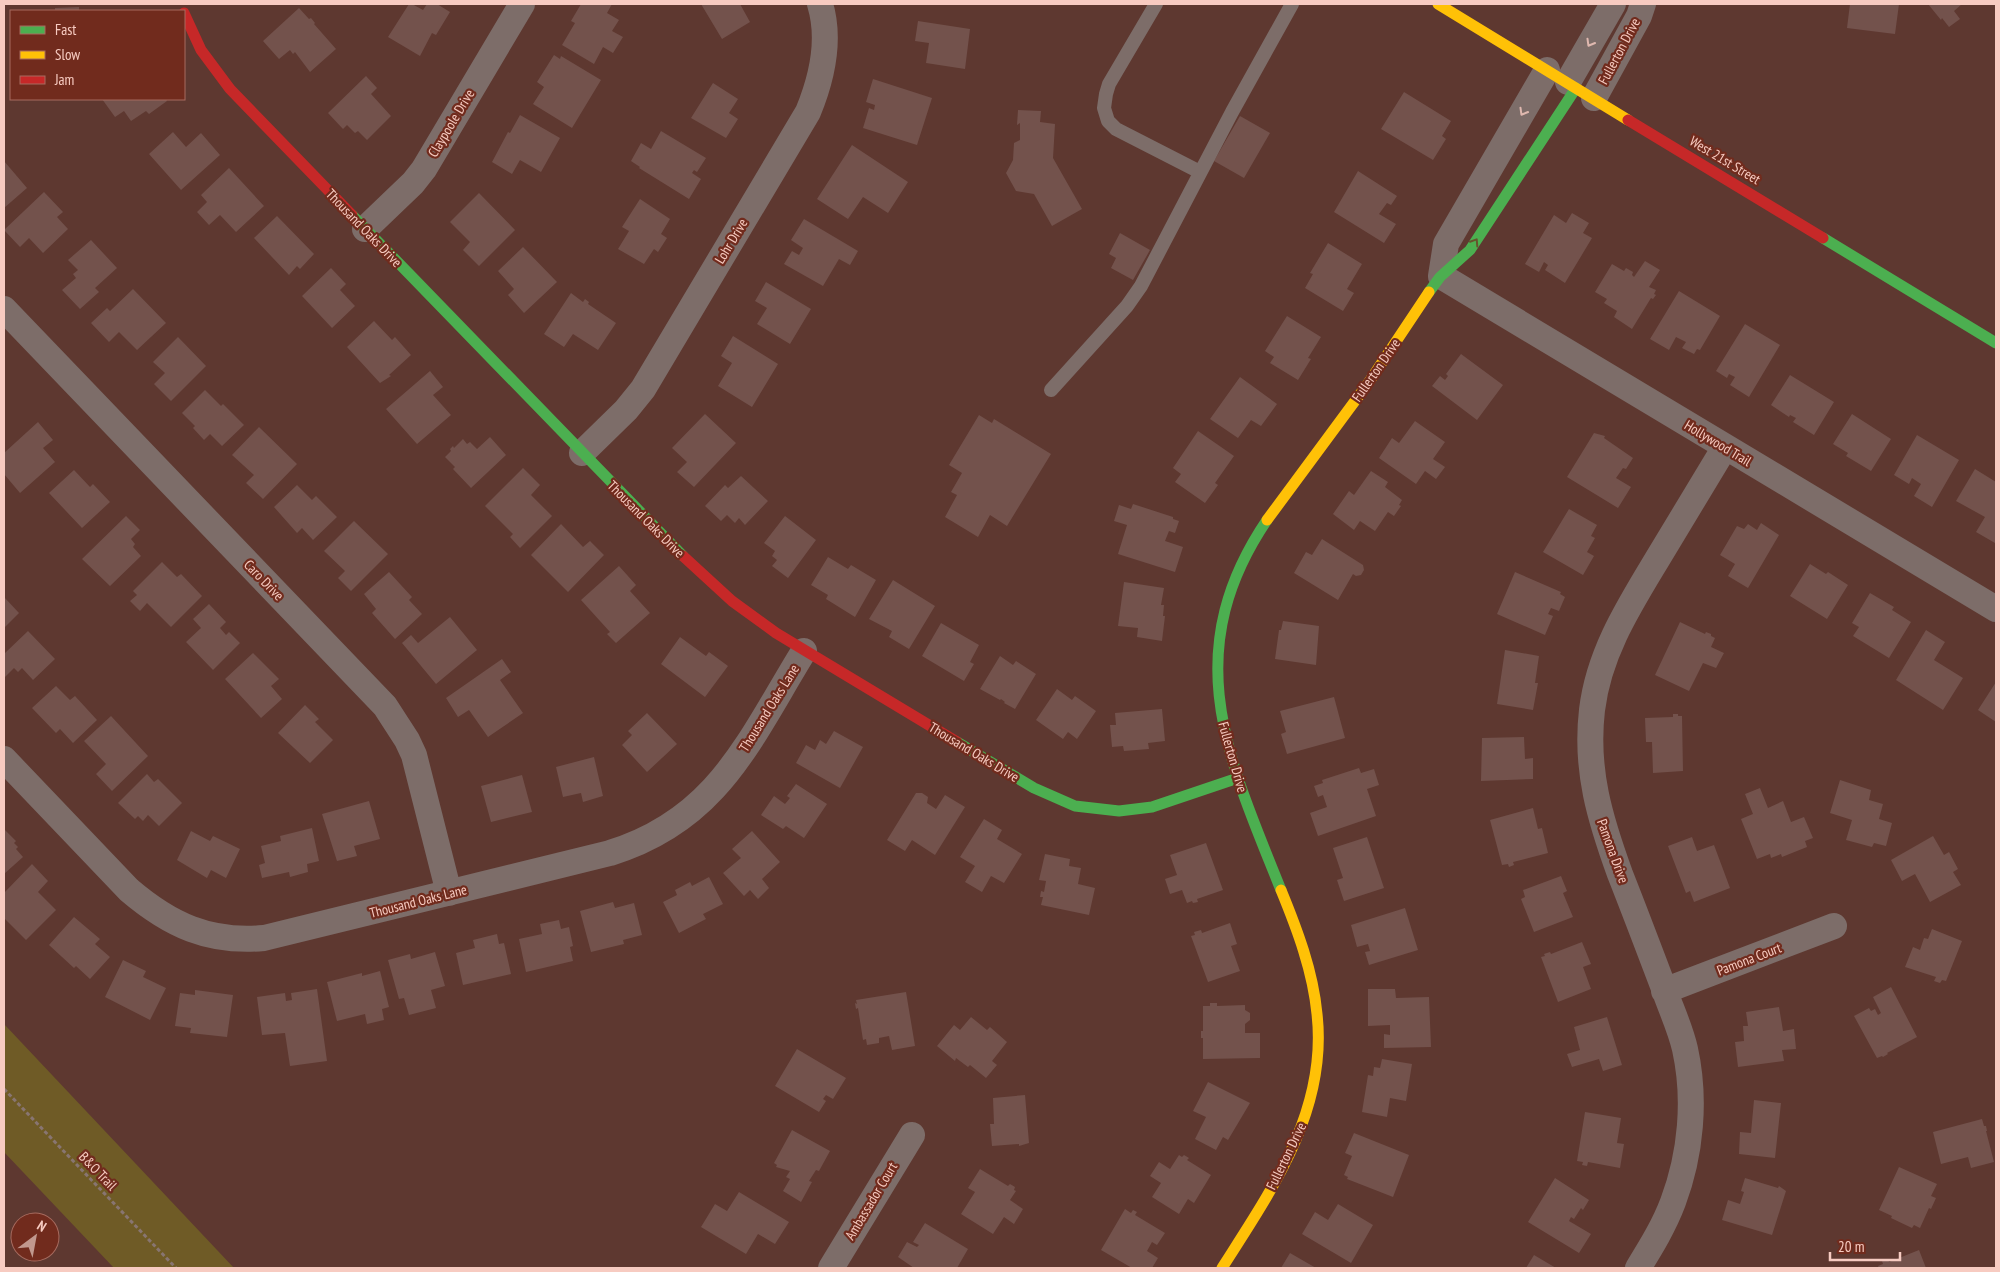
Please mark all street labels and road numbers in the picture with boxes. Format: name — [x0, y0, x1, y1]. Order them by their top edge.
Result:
street label: Fullerton Drive — [1594, 15, 1644, 87]
street label: Claypoole Drive — [424, 86, 478, 160]
street label: West 21st Street — [1686, 132, 1764, 188]
street label: Thousand Oaks Drive — [322, 185, 406, 271]
street label: Lohr Drive — [710, 215, 752, 267]
street label: Fullerton Drive — [1348, 335, 1404, 405]
street label: Hollywood Trail — [1681, 416, 1755, 470]
street label: Thousand Oaks Drive — [604, 477, 689, 562]
street label: Caro Drive — [240, 556, 288, 604]
street label: Thousand Oaks Lane — [735, 661, 803, 755]
street label: Thousand Oaks Drive — [926, 718, 1022, 786]
street label: Fullerton Drive — [1214, 720, 1252, 795]
street label: Pamona Drive — [1593, 817, 1633, 886]
street label: Thousand Oaks Lane — [367, 880, 469, 922]
street label: Pamona Court — [1714, 938, 1784, 980]
street label: Fullerton Drive — [1262, 1119, 1310, 1193]
street label: B&O Trail — [75, 1148, 121, 1195]
street label: Ambassador Court — [841, 1159, 901, 1243]

